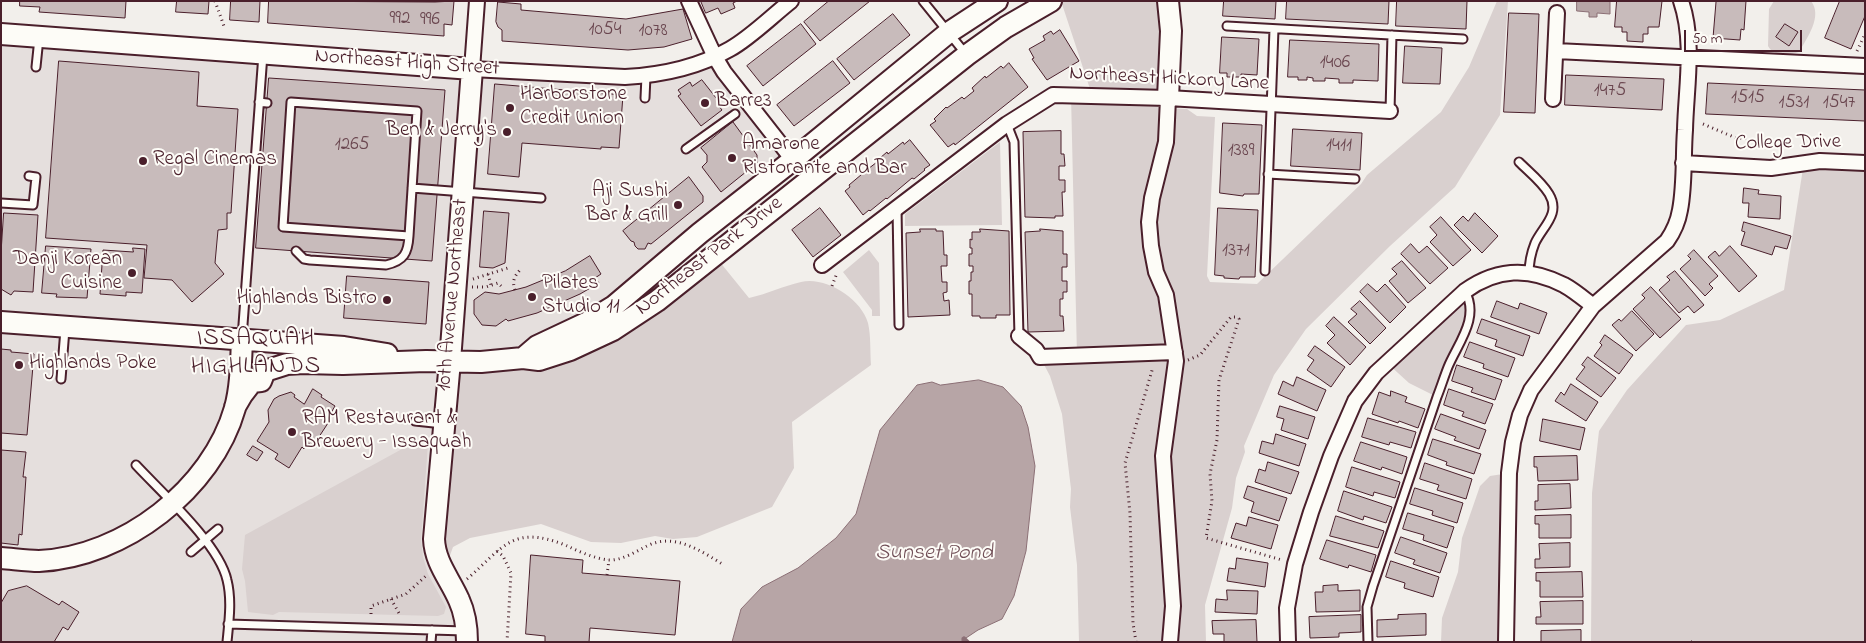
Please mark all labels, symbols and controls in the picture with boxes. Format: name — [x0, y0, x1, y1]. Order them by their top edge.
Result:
house number: 992 — [390, 9, 410, 31]
house number: 996 — [420, 10, 440, 32]
house number: 1054 — [589, 20, 621, 42]
scale bar — [1686, 20, 1804, 52]
house number: 1078 — [638, 21, 668, 43]
text: 50 m — [1692, 28, 1722, 50]
street label: Northeast High Street — [314, 45, 500, 83]
house number: 1406 — [1320, 53, 1350, 75]
street label: Northeast Hickory Lane — [1068, 62, 1270, 98]
house number: 1475 — [1594, 81, 1626, 103]
place label: Harborstone Credit Union — [520, 83, 627, 133]
house number: 1515 — [1731, 88, 1765, 110]
place label: Barre3 — [715, 90, 772, 116]
house number: 1531 — [1779, 93, 1809, 115]
house number: 1547 — [1823, 93, 1855, 115]
marker: Barre3 — [699, 97, 711, 109]
marker: Harborstone Credit Union — [504, 102, 516, 114]
place label: Ben & Jerry's — [386, 119, 497, 145]
marker: Ben & Jerry's — [501, 126, 513, 138]
street label: College Drive — [1735, 130, 1841, 158]
place label: Amarone Ristorante and Bar — [742, 133, 907, 183]
house number: 1265 — [335, 135, 369, 157]
house number: 1411 — [1326, 136, 1352, 158]
house number: 1389 — [1228, 141, 1254, 163]
place label: Regal Cinemas — [153, 148, 277, 174]
marker: Amarone Ristorante and Bar — [726, 152, 738, 164]
marker: Regal Cinemas — [137, 155, 149, 167]
place label: Aji Sushi Bar & Grill — [585, 180, 668, 230]
street label: Northeast Park Drive — [632, 192, 788, 322]
street label: 10th Avenue Northeast — [433, 198, 475, 392]
marker: Aji Sushi Bar & Grill — [672, 199, 684, 211]
house number: 1371 — [1222, 241, 1250, 263]
place label: Danji Korean Cuisine — [13, 248, 122, 298]
marker: Danji Korean Cuisine — [126, 267, 138, 279]
place label: Pilates Studio 11 — [542, 272, 620, 322]
place label: Highlands Bistro — [236, 287, 377, 313]
marker: Pilates Studio 11 — [526, 291, 538, 303]
marker: Highlands Bistro — [381, 294, 393, 306]
district label: ISSAQUAH HIGHLANDS — [190, 326, 322, 382]
place label: Highlands Poke — [29, 352, 156, 378]
marker: Highlands Poke — [13, 359, 25, 371]
place label: RAM Restaurant & Brewery - Issaquah — [302, 407, 471, 457]
marker: RAM Restaurant & Brewery - Issaquah — [286, 426, 298, 438]
water label: Sunset Pond — [875, 541, 993, 567]

